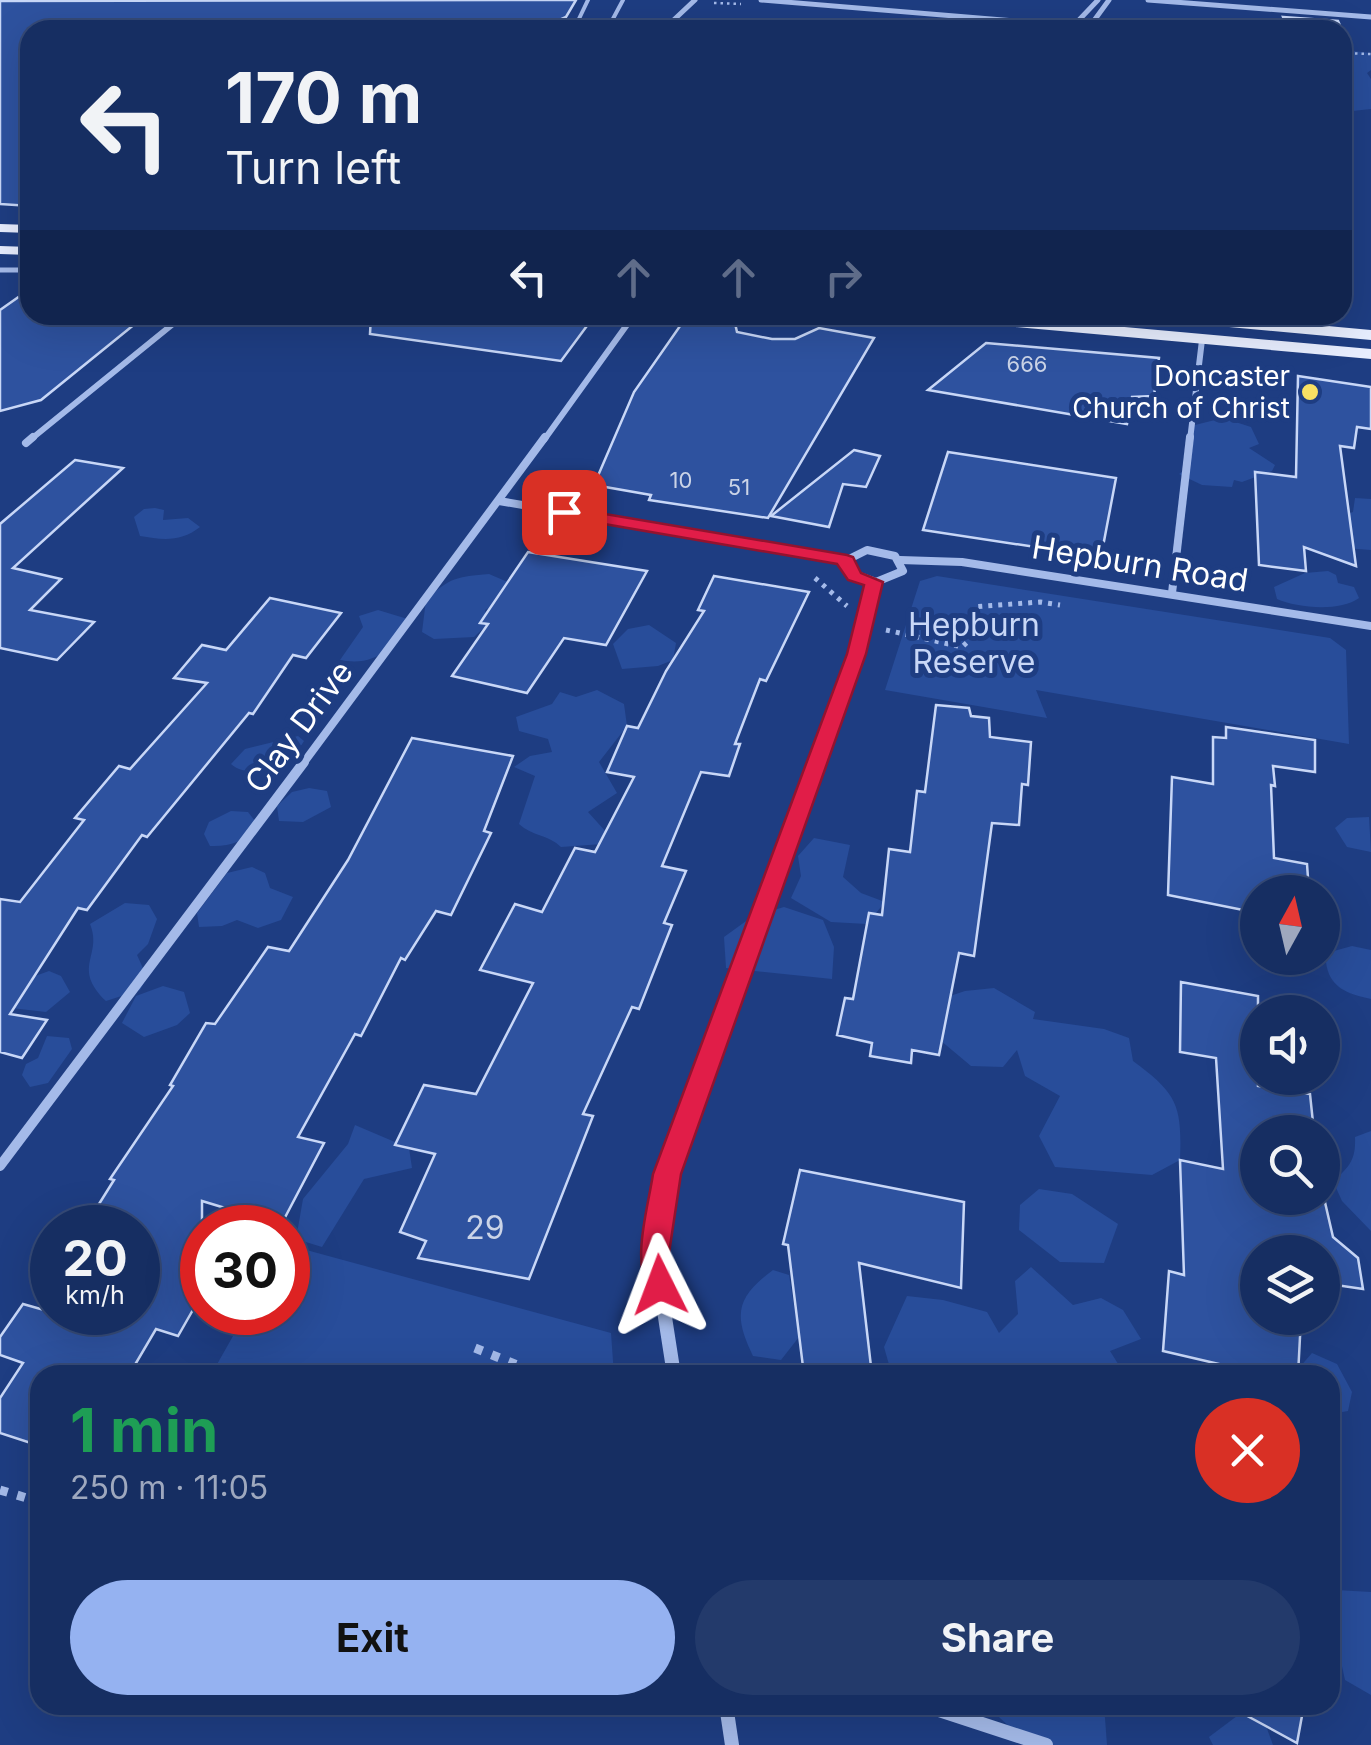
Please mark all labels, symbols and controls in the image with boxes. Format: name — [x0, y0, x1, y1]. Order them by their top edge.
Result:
text: 170 m — [225, 55, 422, 140]
icon: left — [60, 60, 190, 190]
text: Turn left — [225, 140, 401, 195]
icon: left — [501, 250, 556, 305]
icon: ahead — [606, 250, 661, 305]
icon: ahead — [711, 250, 766, 305]
icon: right — [816, 250, 871, 305]
house number: 666 — [1007, 351, 1047, 377]
place label: Doncaster Church of Christ — [1072, 359, 1290, 425]
marker: Doncaster Church of Christ — [1299, 381, 1321, 403]
house number: 10 — [670, 467, 692, 493]
pin — [522, 470, 607, 555]
house number: 51 — [728, 474, 750, 500]
icon: arrive — [537, 485, 592, 540]
street label: Hepburn Road — [1029, 527, 1251, 600]
park label: Hepburn Reserve — [908, 605, 1040, 681]
street label: Clay Drive — [236, 653, 361, 800]
north arrow — [1240, 875, 1340, 975]
map controls — [1240, 875, 1340, 1335]
button: sound — [1240, 995, 1340, 1095]
button: search — [1240, 1115, 1340, 1215]
speed limit sign: 30 — [180, 1205, 310, 1335]
house number: 29 — [465, 1208, 505, 1247]
text: 20 — [62, 1228, 128, 1288]
position arrow — [608, 1233, 712, 1337]
button: layers — [1240, 1235, 1340, 1335]
text: km/h — [65, 1280, 125, 1310]
text: 1 min — [70, 1394, 218, 1466]
button: close — [1195, 1398, 1300, 1503]
text: 250 m · 11:05 — [70, 1468, 268, 1507]
button: Exit — [70, 1580, 675, 1695]
button: Share — [695, 1580, 1300, 1695]

